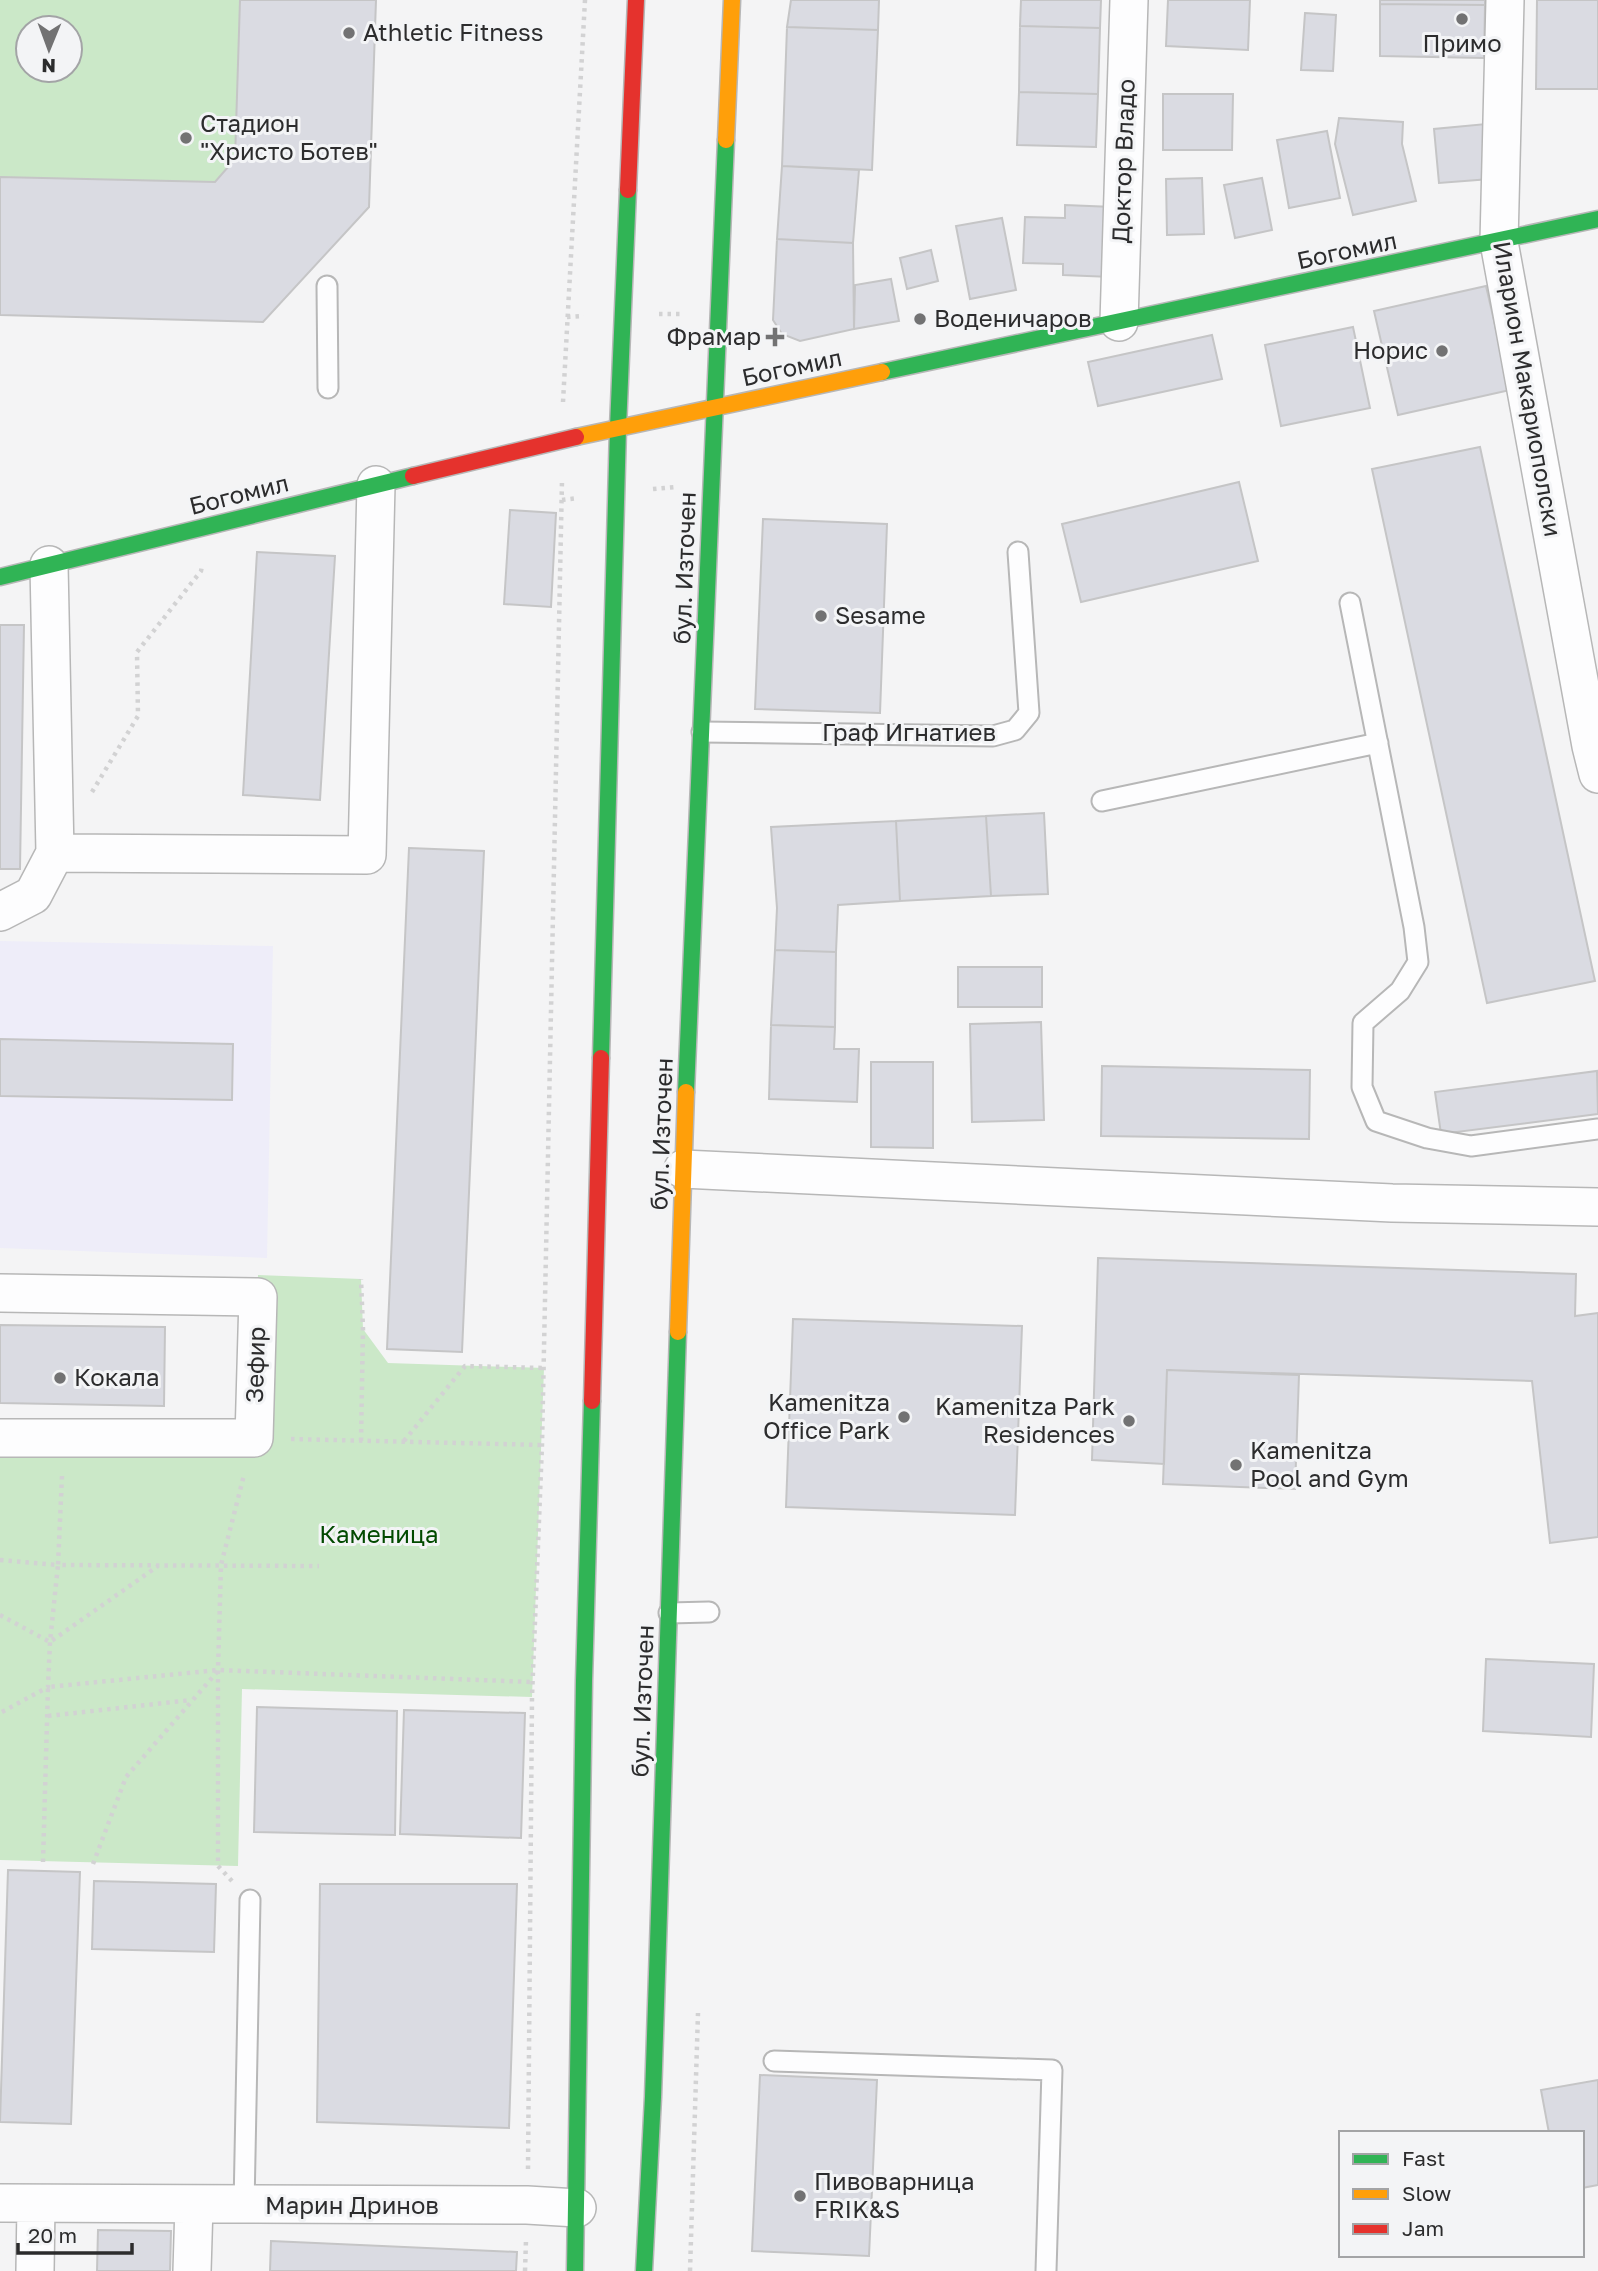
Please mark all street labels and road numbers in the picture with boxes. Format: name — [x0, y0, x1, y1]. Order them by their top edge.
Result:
street label: Доктор Владо — [1105, 78, 1140, 244]
street label: Богомил — [1294, 225, 1399, 274]
street label: Иларион Макариополски — [1488, 239, 1569, 539]
street label: Богомил — [739, 342, 844, 391]
street label: Богомил — [186, 467, 291, 520]
street label: бул. Източен — [666, 491, 701, 645]
street label: Граф Игнатиев — [822, 717, 996, 746]
street label: бул. Източен — [643, 1057, 678, 1211]
street label: Зефир — [239, 1326, 270, 1404]
street label: бул. Източен — [624, 1624, 659, 1778]
street label: Марин Дринов — [265, 2190, 439, 2219]

